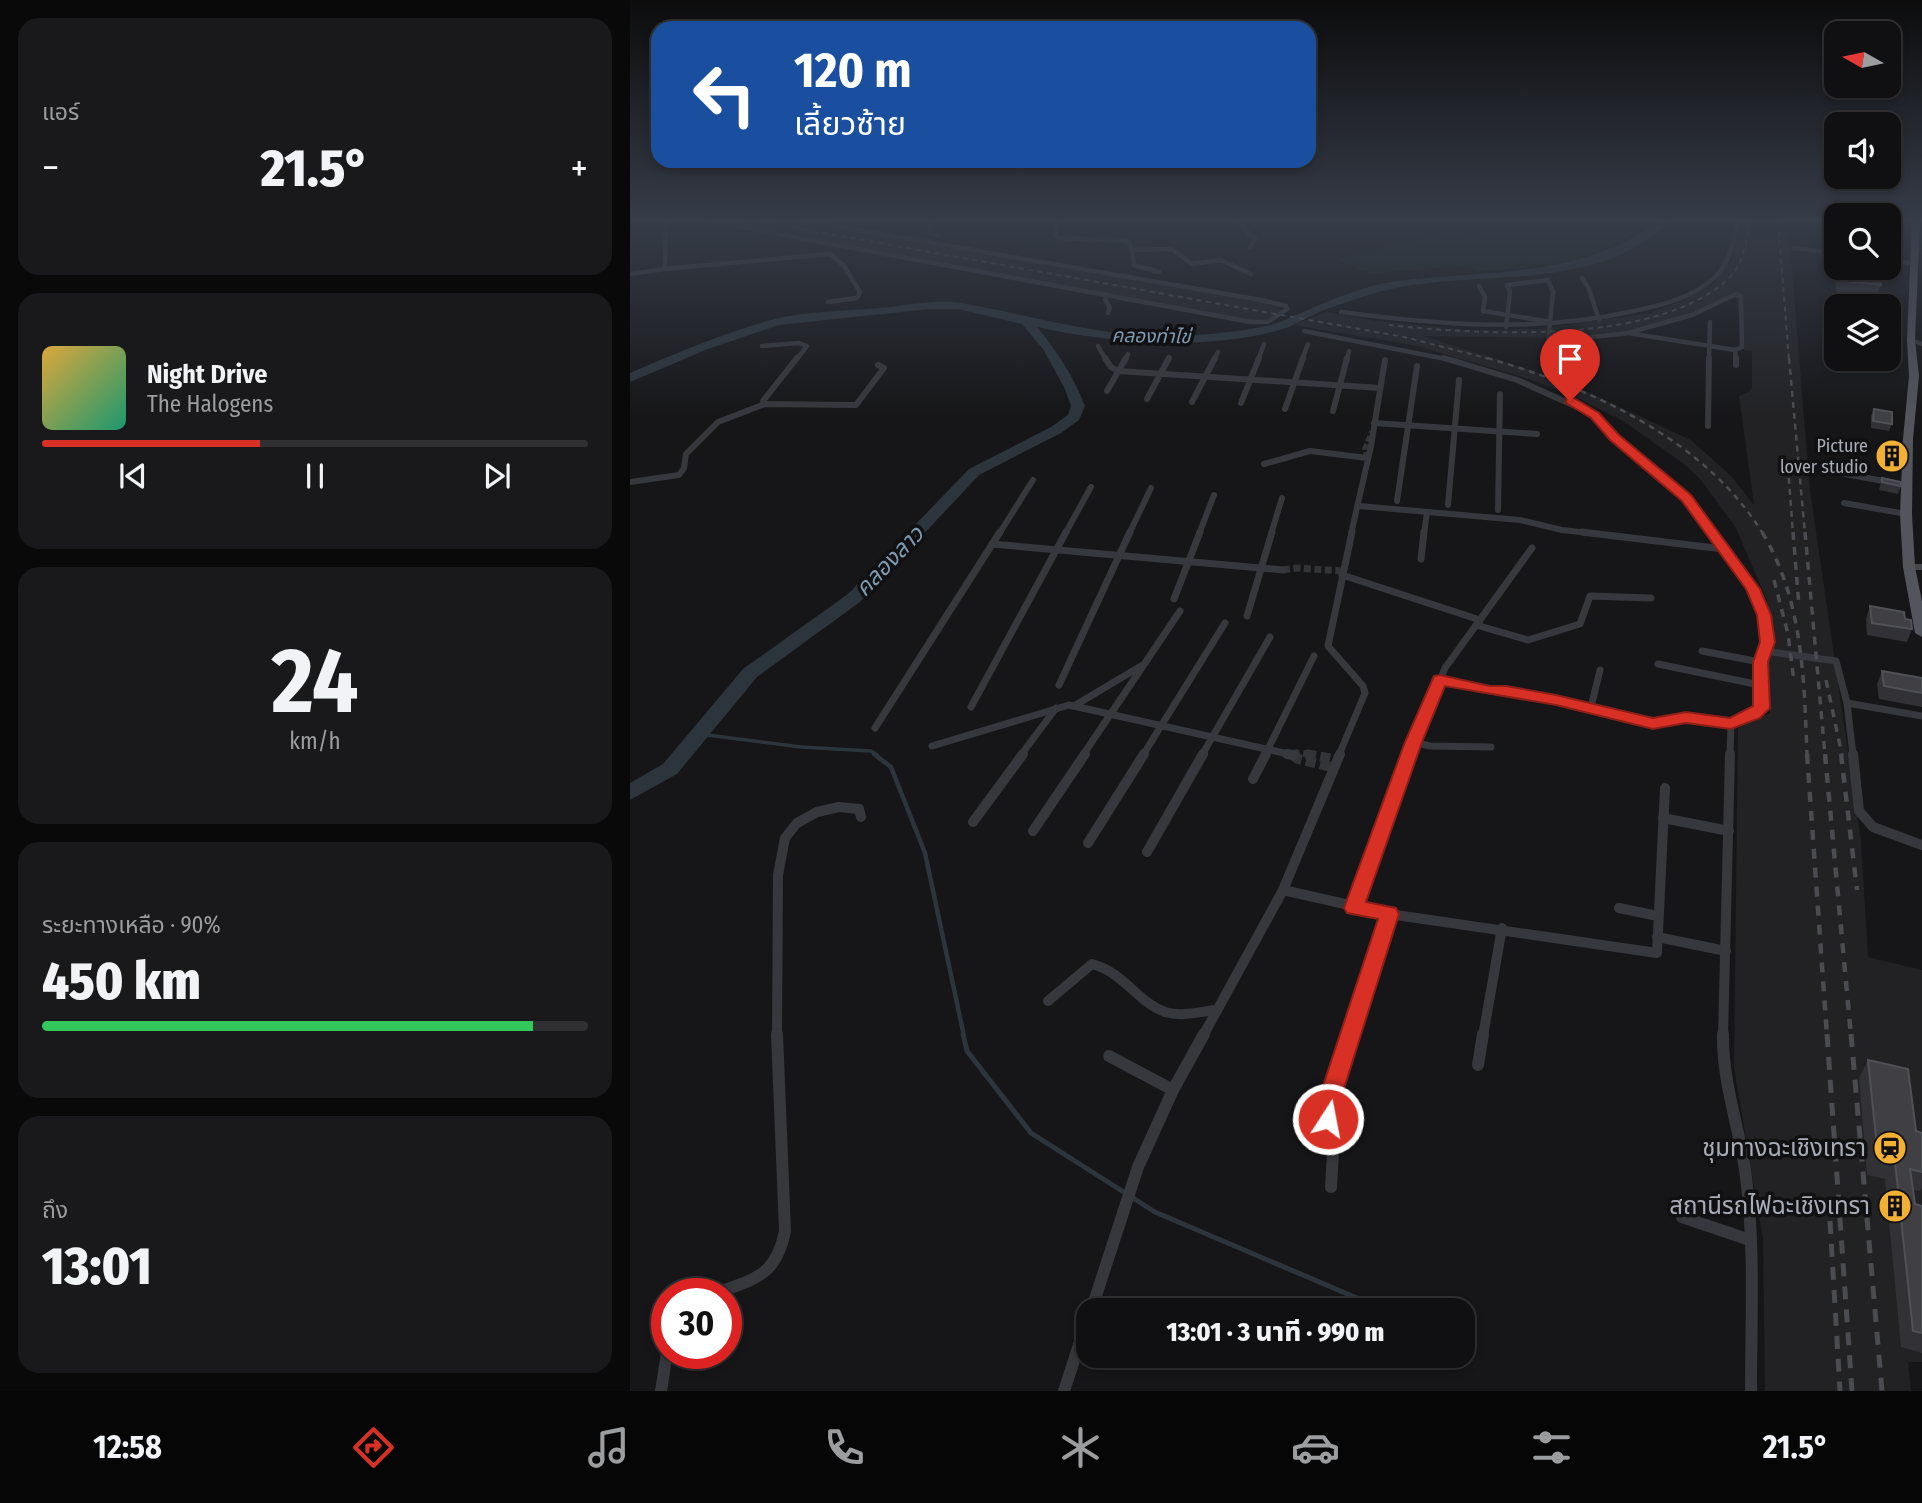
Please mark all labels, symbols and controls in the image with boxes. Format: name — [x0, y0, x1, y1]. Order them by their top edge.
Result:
north arrow — [1824, 21, 1900, 98]
map controls — [1824, 21, 1901, 371]
text: 120 m — [794, 41, 912, 100]
icon: left — [679, 49, 770, 140]
text: แอร์ — [42, 98, 79, 126]
text: เลี้ยวซ้าย — [794, 105, 906, 143]
button: sound — [1824, 112, 1901, 189]
text: 21.5° — [261, 137, 369, 200]
text: − — [42, 145, 59, 191]
text: + — [571, 145, 588, 191]
button: search — [1824, 203, 1901, 280]
button: layers — [1824, 294, 1901, 371]
water label: คลองท่าไข่ — [1111, 324, 1194, 348]
pin — [1540, 329, 1600, 401]
icon: arrive — [1551, 340, 1589, 378]
text: Night Drive — [147, 359, 267, 390]
text: The Halogens — [147, 390, 273, 418]
place label: Picture lover studio — [1780, 435, 1868, 478]
building icon: Picture lover studio — [1873, 437, 1911, 475]
icon: previous — [114, 457, 152, 495]
icon: pause — [296, 457, 334, 495]
icon: next — [478, 457, 516, 495]
water label: คลองลาว — [849, 520, 930, 602]
text: 24 — [271, 627, 359, 736]
text: km/h — [289, 727, 341, 755]
text: ระยะทางเหลือ · 90% — [42, 911, 221, 939]
text: 450 km — [42, 950, 201, 1013]
position arrow — [1291, 1082, 1365, 1156]
station icon: ชุมทางฉะเชิงเทรา — [1871, 1129, 1909, 1167]
place label: ชุมทางฉะเชิงเทรา — [1702, 1134, 1866, 1163]
building icon: สถานีรถไฟฉะเชิงเทรา — [1876, 1187, 1914, 1225]
place label: สถานีรถไฟฉะเชิงเทรา — [1669, 1192, 1870, 1220]
text: ถึง — [42, 1196, 68, 1224]
text: 13:01 — [42, 1235, 152, 1298]
speed limit sign: 30 — [651, 1278, 742, 1369]
text: 13:01 · 3 นาที · 990 m — [1167, 1317, 1384, 1348]
icon: directions — [349, 1423, 398, 1472]
icon: music — [584, 1423, 633, 1472]
icon: phone — [820, 1423, 869, 1472]
icon: climate — [1056, 1423, 1105, 1472]
icon: car — [1291, 1423, 1340, 1472]
icon: filters — [1527, 1423, 1576, 1472]
text: 12:58 — [93, 1428, 162, 1466]
text: 21.5° — [1763, 1428, 1829, 1466]

